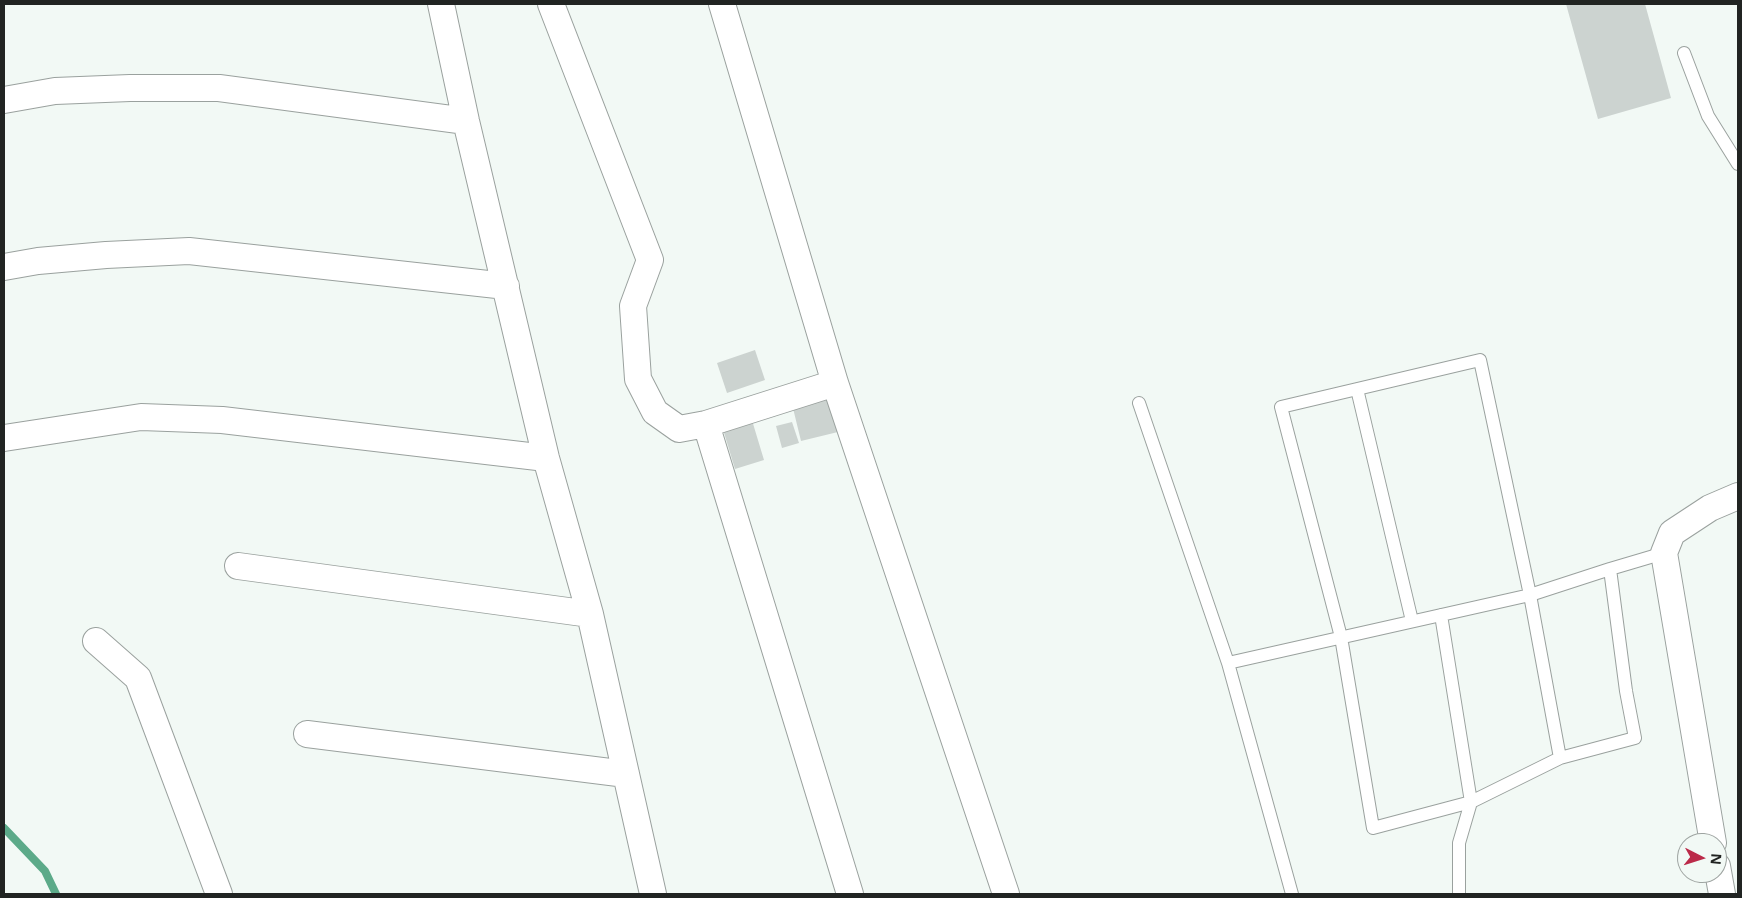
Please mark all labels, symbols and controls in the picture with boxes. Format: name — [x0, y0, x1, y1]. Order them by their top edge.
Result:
north arrow — [1677, 833, 1727, 883]
text: N — [1706, 853, 1726, 866]

